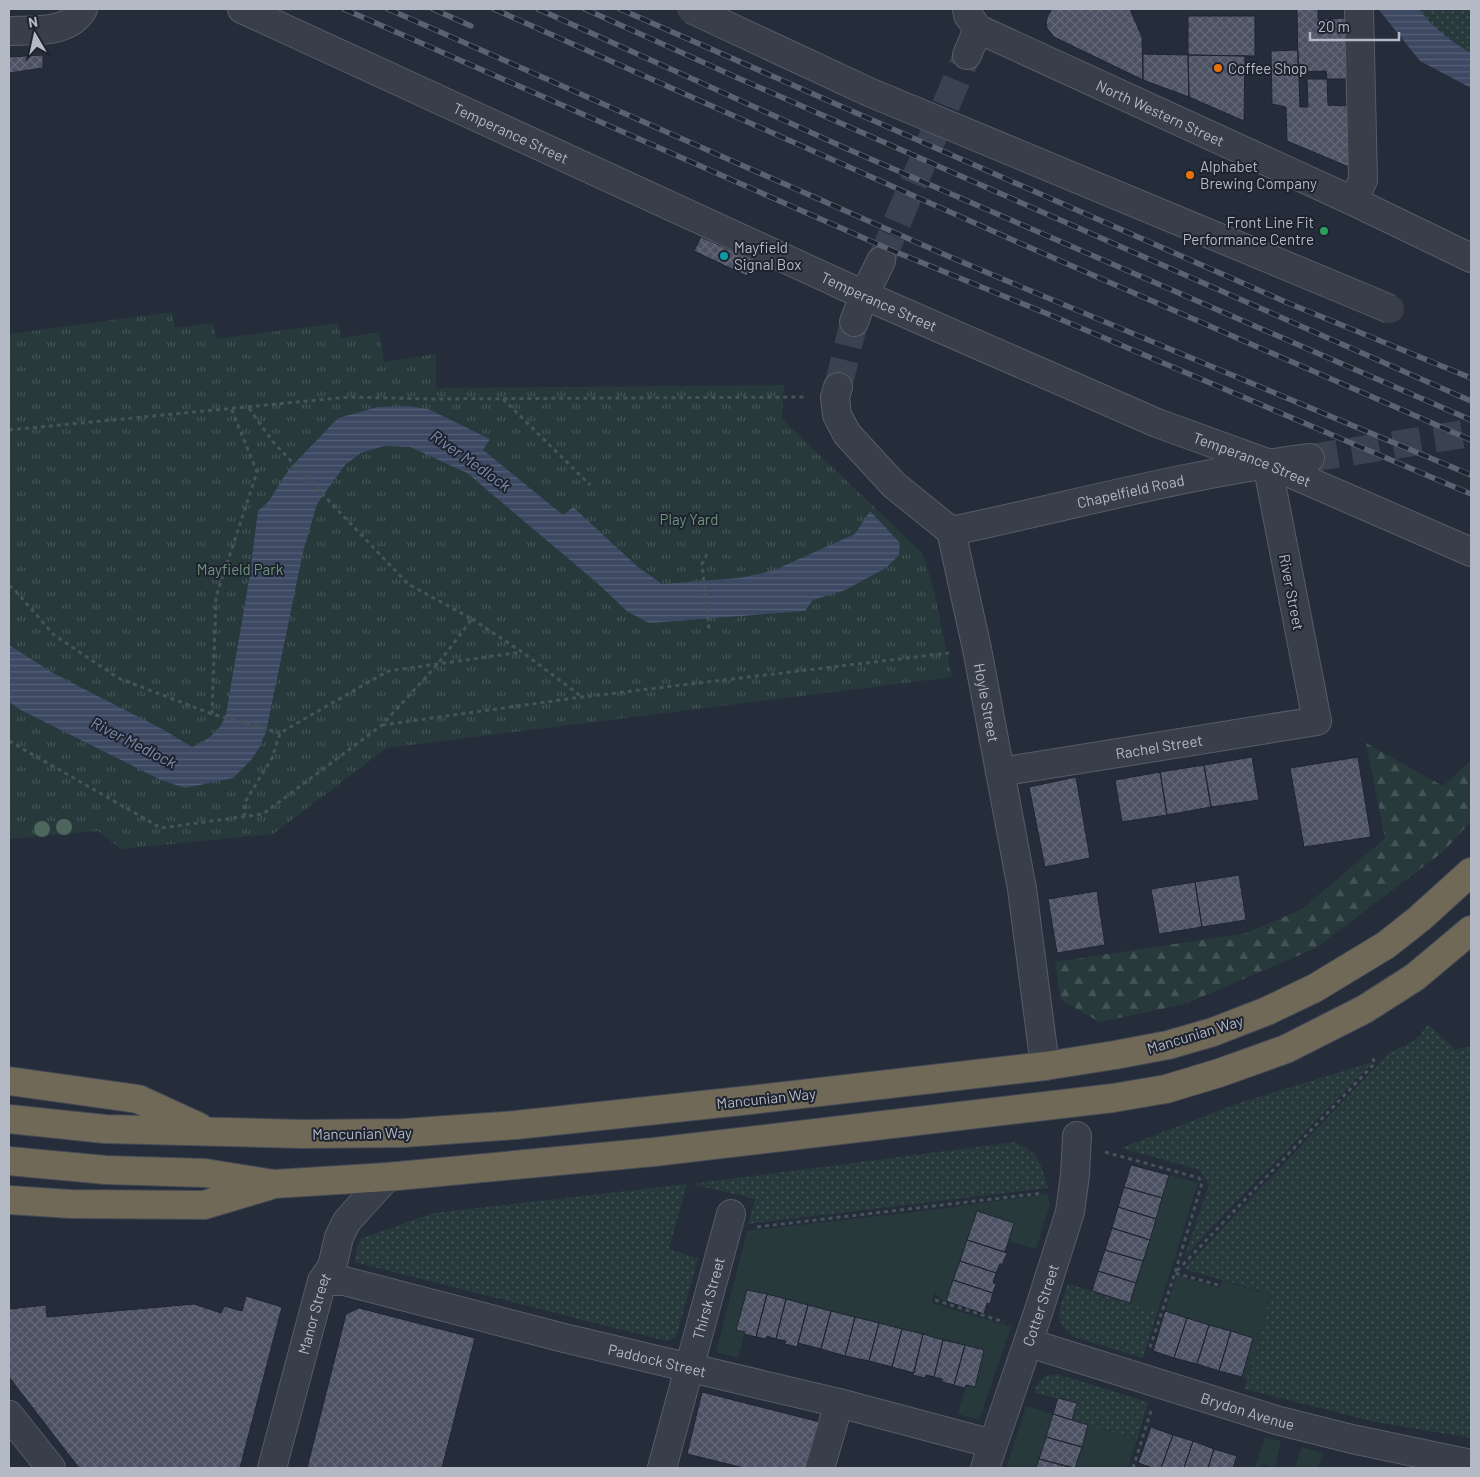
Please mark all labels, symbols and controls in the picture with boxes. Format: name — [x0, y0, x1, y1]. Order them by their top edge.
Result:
north arrow — [10, 10, 60, 60]
scale bar — [1310, 10, 1399, 42]
text: N — [27, 13, 39, 31]
text: 20 m — [1318, 17, 1350, 35]
place label: Coffee Shop — [1228, 59, 1307, 77]
marker: Coffee Shop — [1212, 62, 1224, 74]
street label: North Western Street — [1094, 76, 1227, 150]
street label: Temperance Street — [450, 98, 571, 167]
place label: Alphabet Brewing Company — [1200, 157, 1317, 192]
marker: Alphabet Brewing Company — [1184, 169, 1196, 181]
place label: Front Line Fit Performance Centre — [1183, 213, 1314, 248]
marker: Front Line Fit Performance Centre — [1318, 225, 1330, 237]
place label: Mayfield Signal Box — [734, 238, 801, 273]
marker: Mayfield Signal Box — [718, 250, 730, 262]
street label: Temperance Street — [818, 268, 940, 335]
water label: River Medlock — [427, 425, 515, 495]
street label: Temperance Street — [1191, 428, 1314, 490]
street label: Chapelfield Road — [1075, 470, 1186, 512]
park label: Play Yard — [660, 510, 718, 528]
street label: River Street — [1276, 552, 1308, 632]
park label: Mayfield Park — [197, 560, 284, 578]
street label: Hoyle Street — [971, 662, 1003, 744]
water label: River Medlock — [88, 712, 180, 772]
street label: Rachel Street — [1114, 731, 1204, 762]
street label: Mancunian Way — [1145, 1011, 1245, 1057]
street label: Mancunian Way — [715, 1084, 817, 1112]
street label: Mancunian Way — [312, 1123, 412, 1143]
street label: Thirsk Street — [688, 1255, 728, 1341]
street label: Cotter Street — [1018, 1262, 1062, 1349]
street label: Manor Street — [294, 1269, 334, 1356]
street label: Paddock Street — [606, 1340, 708, 1380]
street label: Brydon Avenue — [1199, 1388, 1296, 1433]

